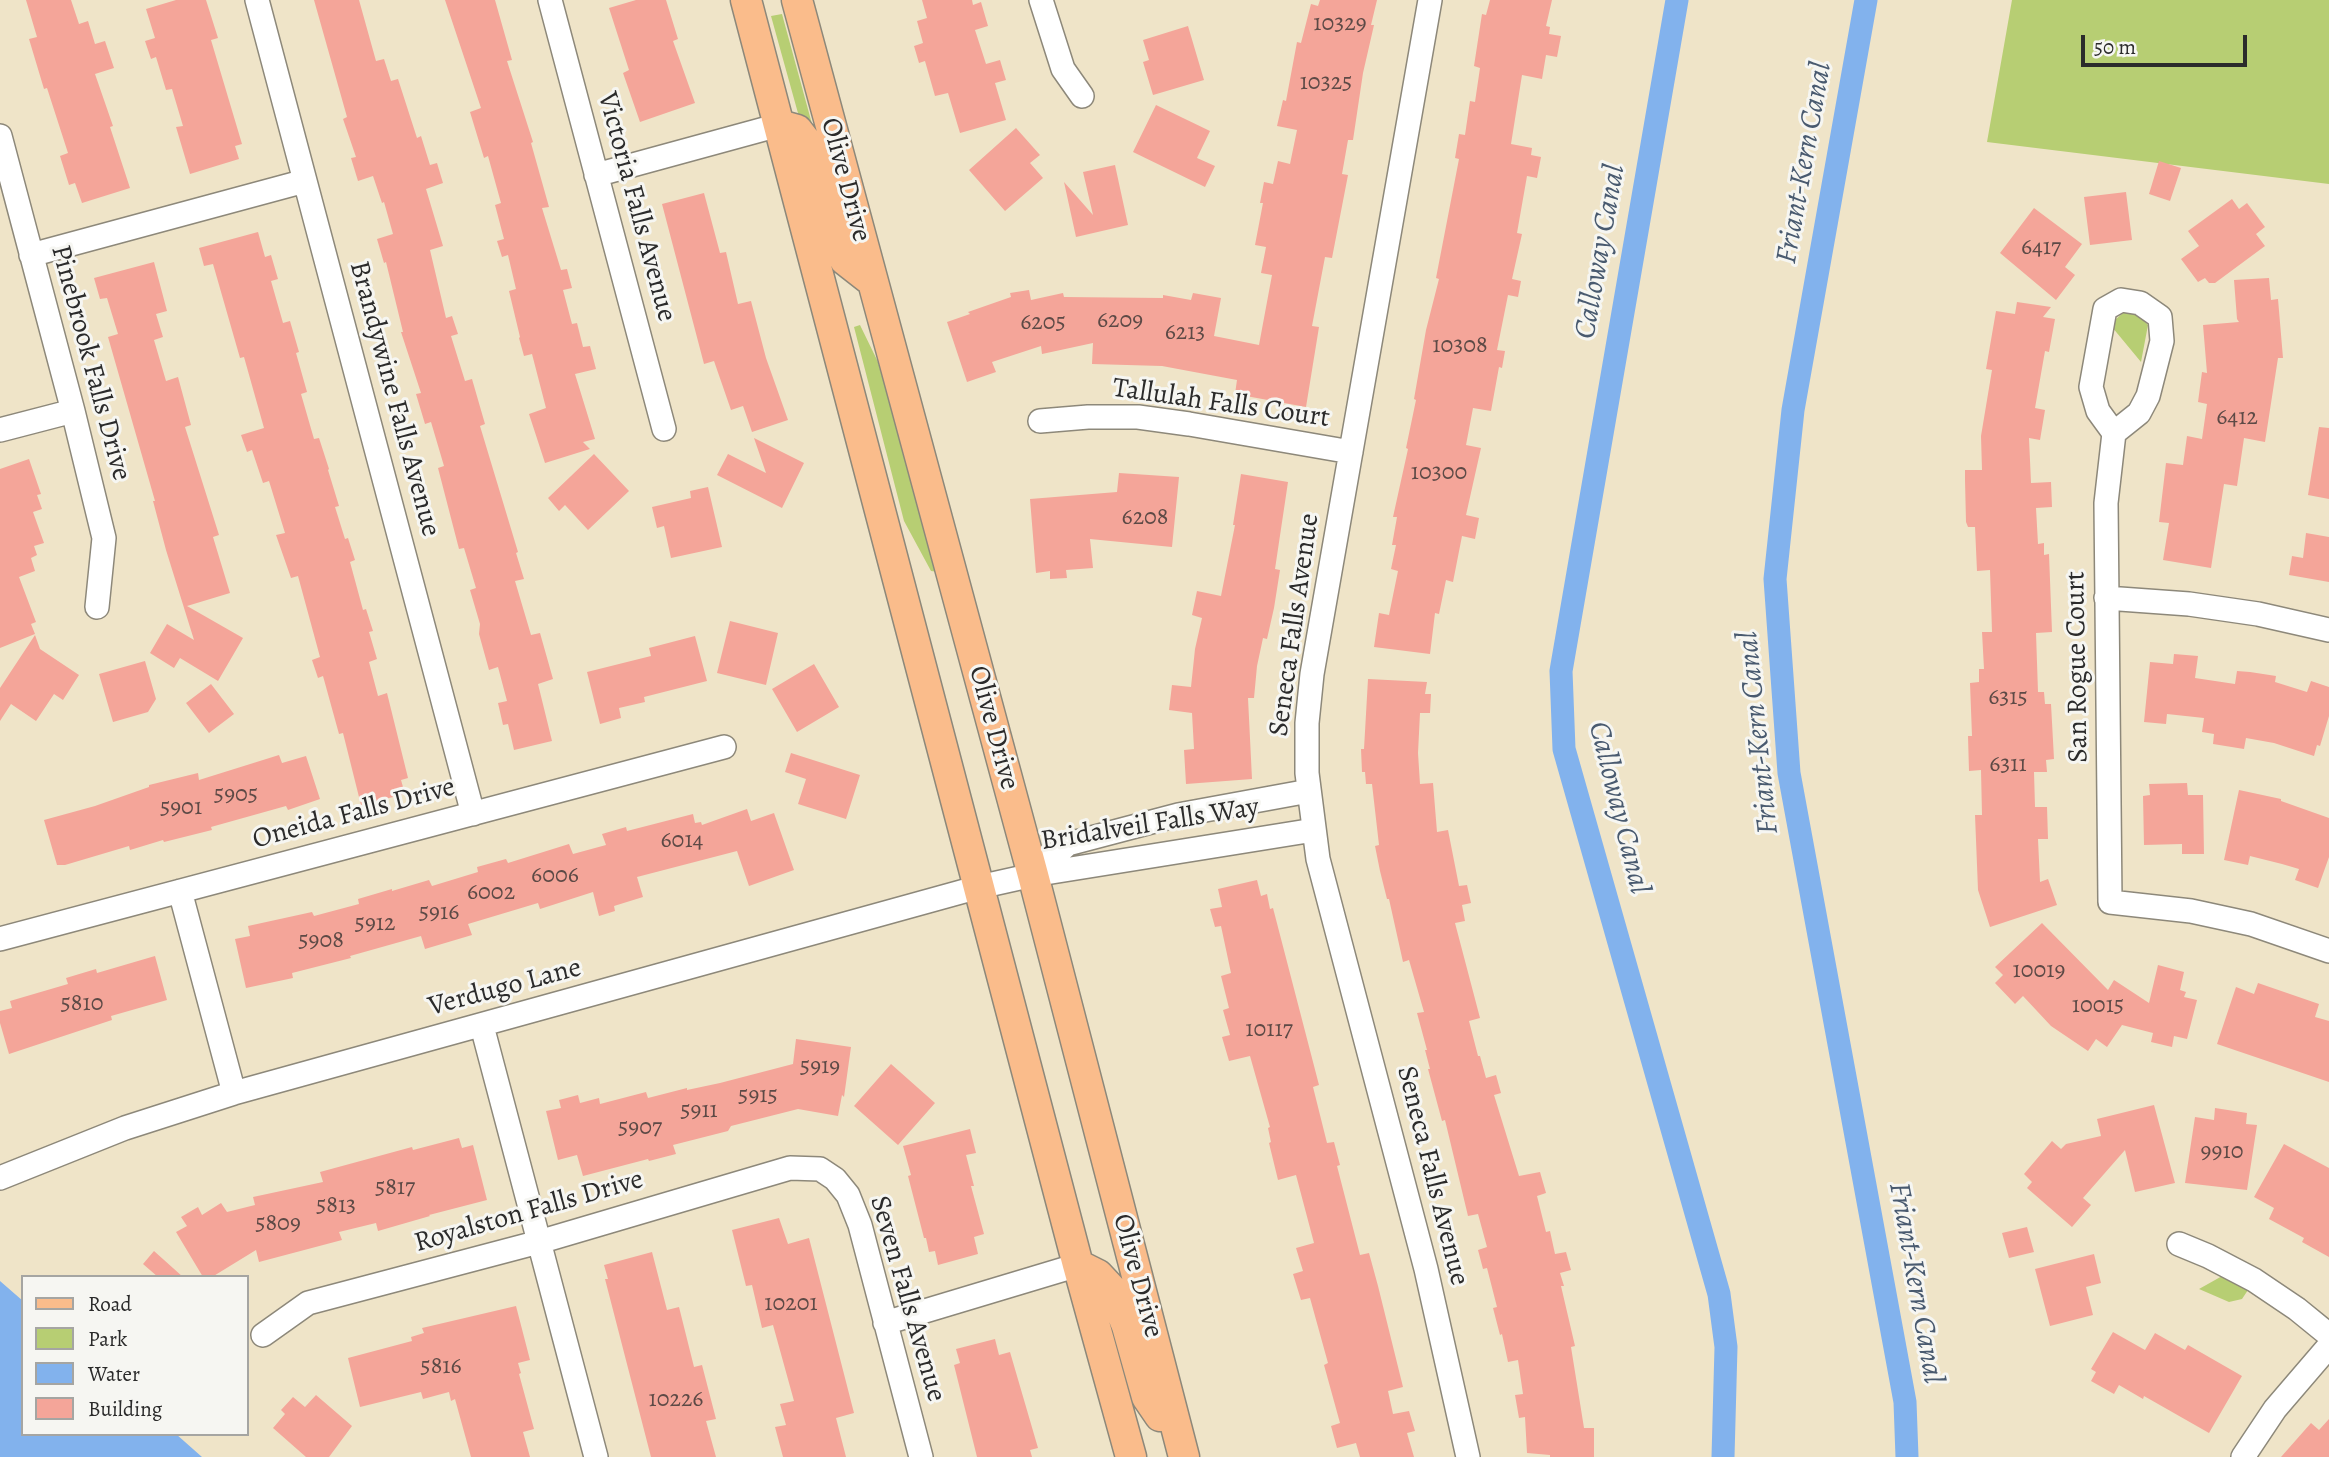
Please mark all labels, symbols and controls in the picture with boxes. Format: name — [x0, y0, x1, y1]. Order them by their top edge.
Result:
house number: 10329 — [1313, 10, 1367, 38]
scale bar — [2084, 21, 2250, 65]
text: 50 m — [2094, 33, 2136, 61]
water label: Friant-Kern Canal — [1770, 59, 1840, 267]
house number: 10325 — [1300, 69, 1352, 97]
street label: Victoria Falls Avenue — [589, 89, 683, 325]
street label: Olive Drive — [812, 114, 878, 246]
water label: Calloway Canal — [1568, 162, 1634, 342]
house number: 6417 — [2021, 234, 2061, 262]
street label: Pinebrook Falls Drive — [42, 242, 138, 484]
street label: Brandywine Falls Avenue — [341, 258, 447, 540]
house number: 6209 — [1097, 307, 1143, 335]
house number: 6205 — [1020, 309, 1066, 337]
house number: 6213 — [1165, 319, 1205, 347]
house number: 10308 — [1432, 332, 1488, 360]
street label: Tallulah Falls Court — [1110, 372, 1332, 436]
house number: 6412 — [2216, 404, 2258, 432]
house number: 10300 — [1411, 459, 1467, 487]
house number: 6208 — [1122, 504, 1168, 532]
street label: Seneca Falls Avenue — [1263, 511, 1327, 739]
street label: San Rogue Court — [2060, 571, 2096, 763]
water label: Friant-Kern Canal — [1730, 630, 1788, 836]
street label: Olive Drive — [960, 662, 1026, 794]
house number: 6315 — [1988, 684, 2028, 712]
water label: Calloway Canal — [1579, 718, 1657, 898]
house number: 6311 — [1989, 751, 2027, 779]
street label: Oneida Falls Drive — [249, 771, 459, 857]
house number: 5905 — [214, 781, 258, 809]
street label: Bridalveil Falls Way — [1039, 791, 1261, 859]
house number: 5901 — [160, 794, 202, 822]
house number: 6014 — [661, 827, 703, 855]
house number: 6006 — [531, 862, 579, 890]
house number: 6002 — [467, 879, 515, 907]
house number: 5916 — [419, 899, 459, 927]
house number: 5912 — [355, 910, 395, 938]
house number: 5908 — [298, 927, 344, 955]
street label: Verdugo Lane — [425, 951, 585, 1025]
house number: 10019 — [2013, 957, 2065, 985]
house number: 5810 — [61, 990, 103, 1018]
house number: 10015 — [2072, 992, 2124, 1020]
house number: 10117 — [1245, 1016, 1293, 1044]
house number: 5919 — [800, 1053, 840, 1081]
street label: Seneca Falls Avenue — [1388, 1063, 1476, 1289]
house number: 5915 — [738, 1082, 778, 1110]
house number: 5911 — [680, 1097, 718, 1125]
house number: 5907 — [618, 1114, 662, 1142]
house number: 9910 — [2201, 1138, 2243, 1166]
street label: Royalston Falls Drive — [411, 1163, 647, 1261]
house number: 5817 — [375, 1174, 415, 1202]
water label: Friant-Kern Canal — [1880, 1179, 1950, 1387]
house number: 5813 — [316, 1192, 356, 1220]
street label: Seven Falls Avenue — [862, 1192, 952, 1406]
house number: 5809 — [255, 1210, 301, 1238]
street label: Olive Drive — [1104, 1210, 1170, 1342]
legend — [21, 1275, 248, 1436]
text: Road — [88, 1290, 132, 1318]
house number: 10201 — [764, 1290, 818, 1318]
text: Park — [88, 1325, 127, 1353]
house number: 5816 — [420, 1353, 462, 1381]
text: Water — [88, 1360, 140, 1388]
house number: 10226 — [649, 1386, 703, 1414]
text: Building — [88, 1395, 162, 1423]

